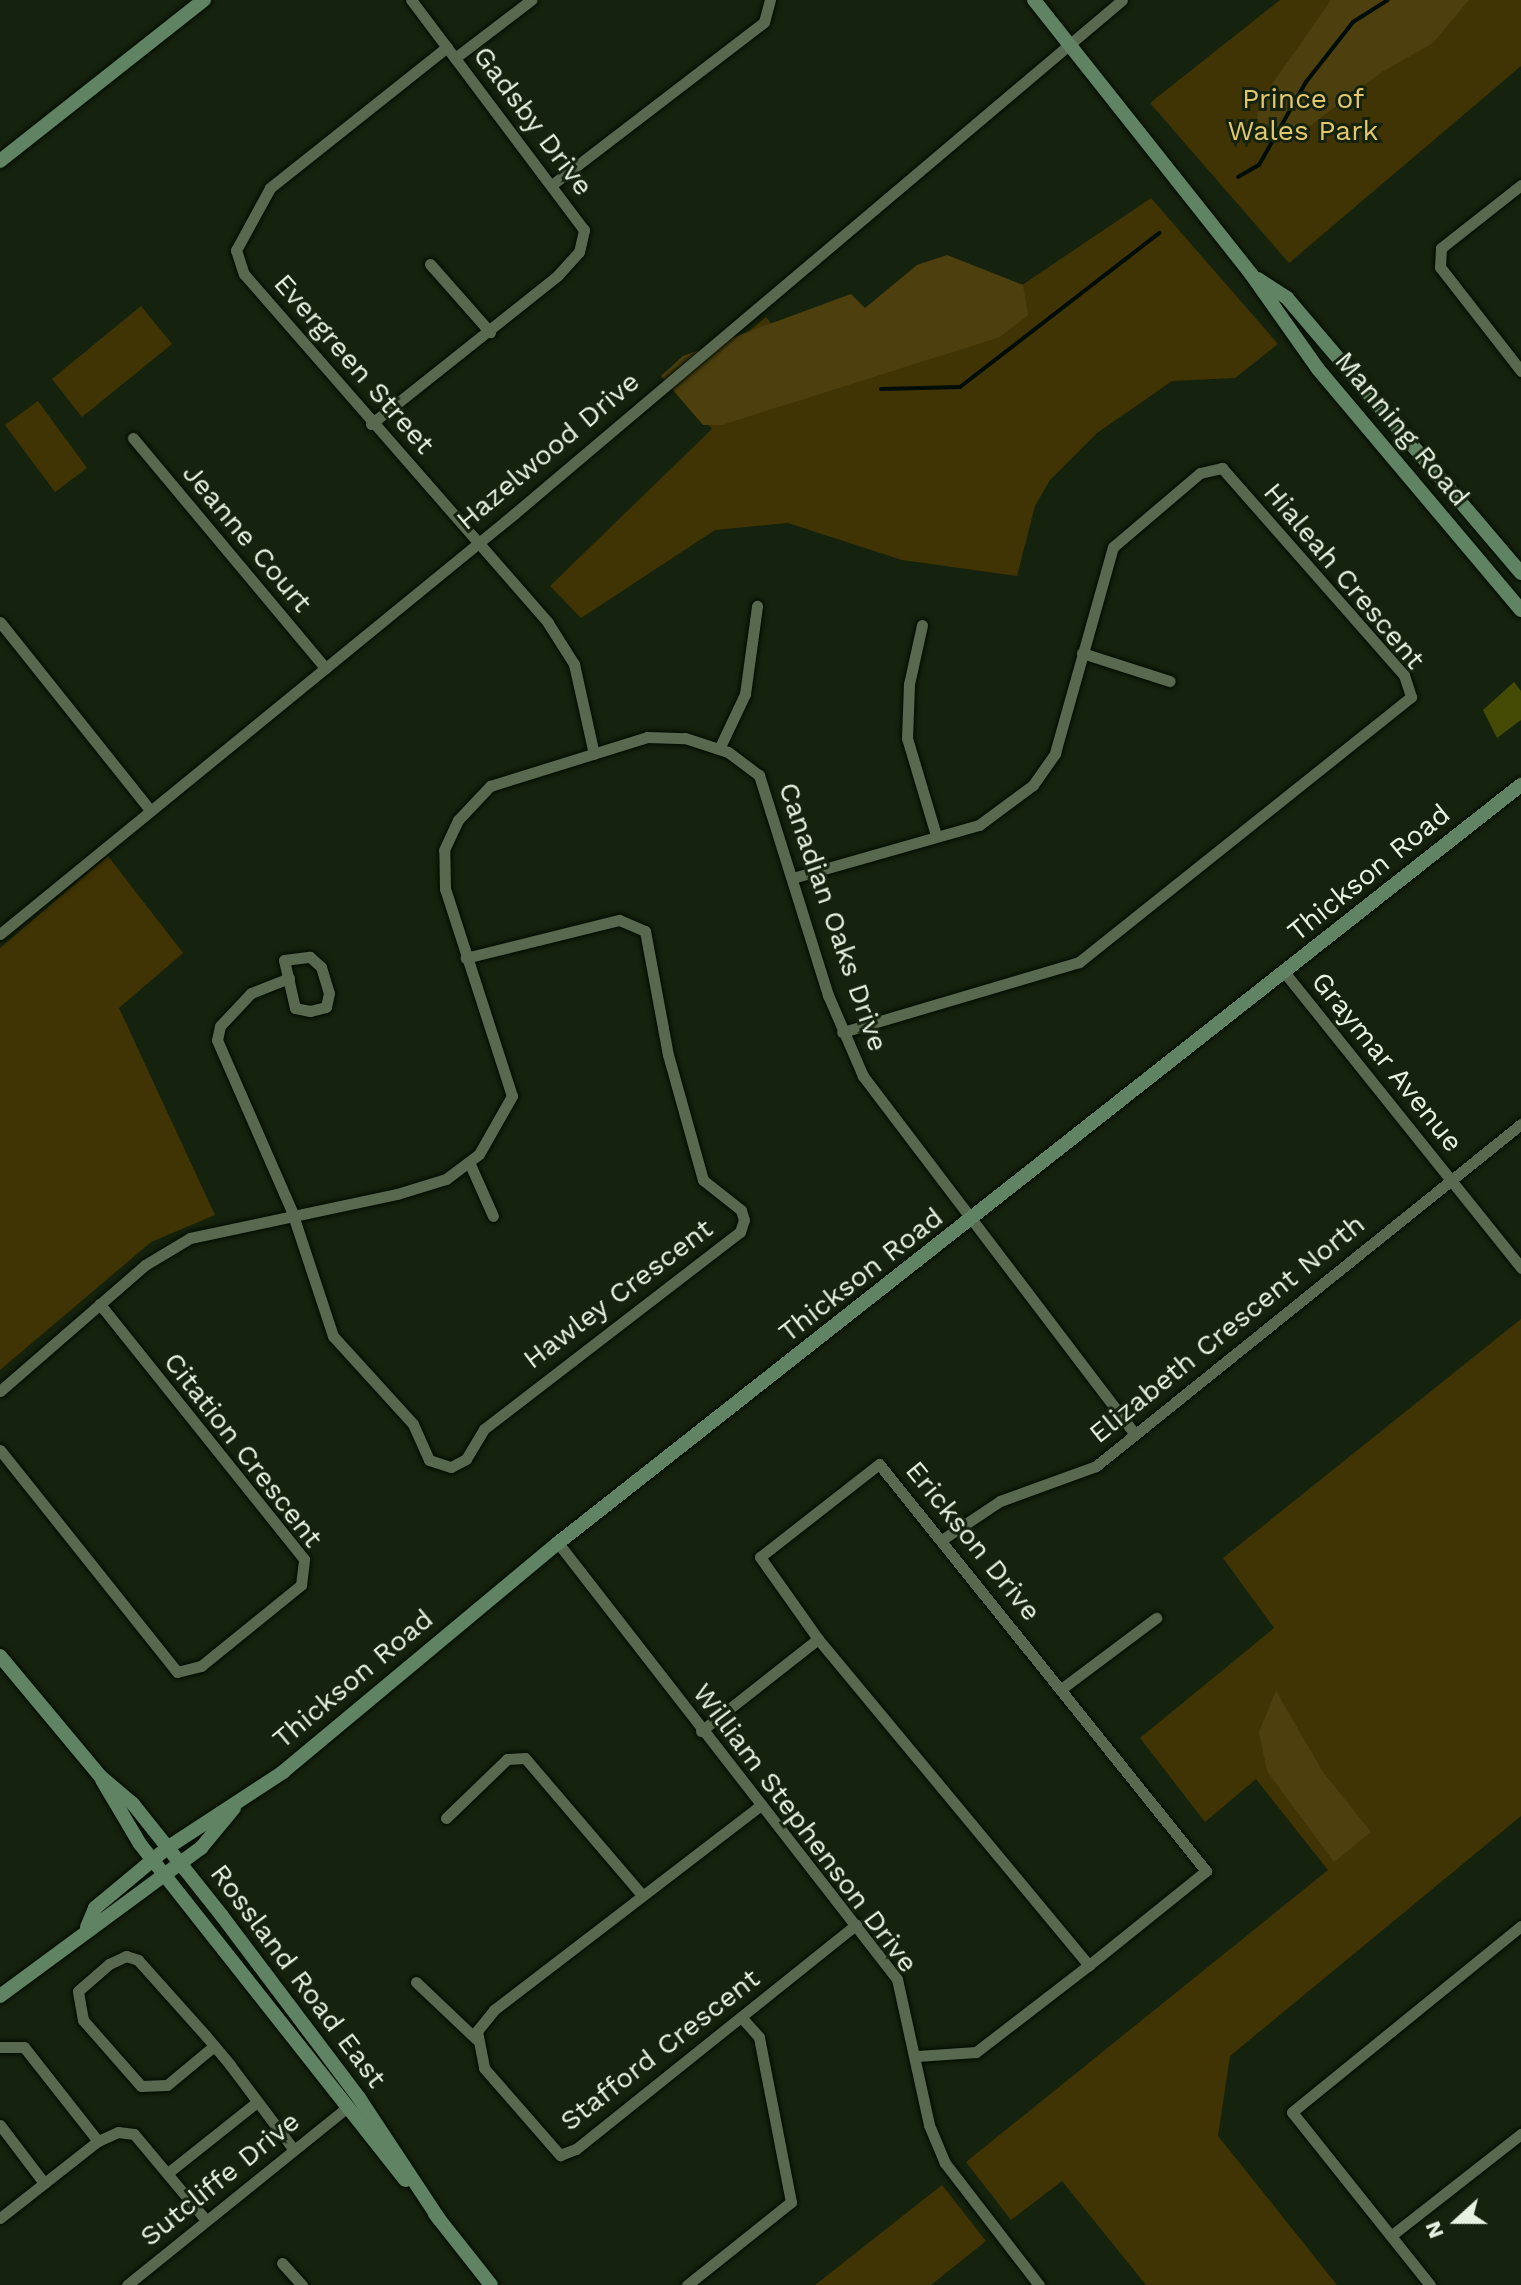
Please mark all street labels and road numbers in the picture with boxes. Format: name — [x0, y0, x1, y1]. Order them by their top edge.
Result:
street label: Gadsby Drive — [466, 39, 600, 203]
street label: Evergreen Street — [267, 267, 441, 461]
street label: Manning Road — [1327, 345, 1477, 513]
street label: Hazelwood Drive — [450, 365, 646, 537]
street label: Jeanne Court — [175, 457, 319, 619]
street label: Hialeah Crescent — [1256, 476, 1432, 676]
street label: Canadian Oaks Drive — [771, 778, 895, 1056]
street label: Thickson Road — [1281, 797, 1457, 949]
street label: Graymar Avenue — [1304, 965, 1470, 1159]
street label: Thickson Road — [772, 1200, 950, 1350]
street label: Elizabeth Crescent North — [1082, 1207, 1372, 1451]
street label: Hawley Crescent — [516, 1212, 720, 1376]
street label: Citation Crescent — [156, 1346, 330, 1554]
street label: Erickson Drive — [898, 1454, 1048, 1628]
street label: Thickson Road — [266, 1602, 440, 1756]
street label: William Stephenson Drive — [685, 1677, 925, 1979]
street label: Rossland Road East — [203, 1858, 393, 2094]
street label: Stafford Crescent — [554, 1962, 766, 2138]
street label: Sutcliffe Drive — [133, 2104, 307, 2254]

